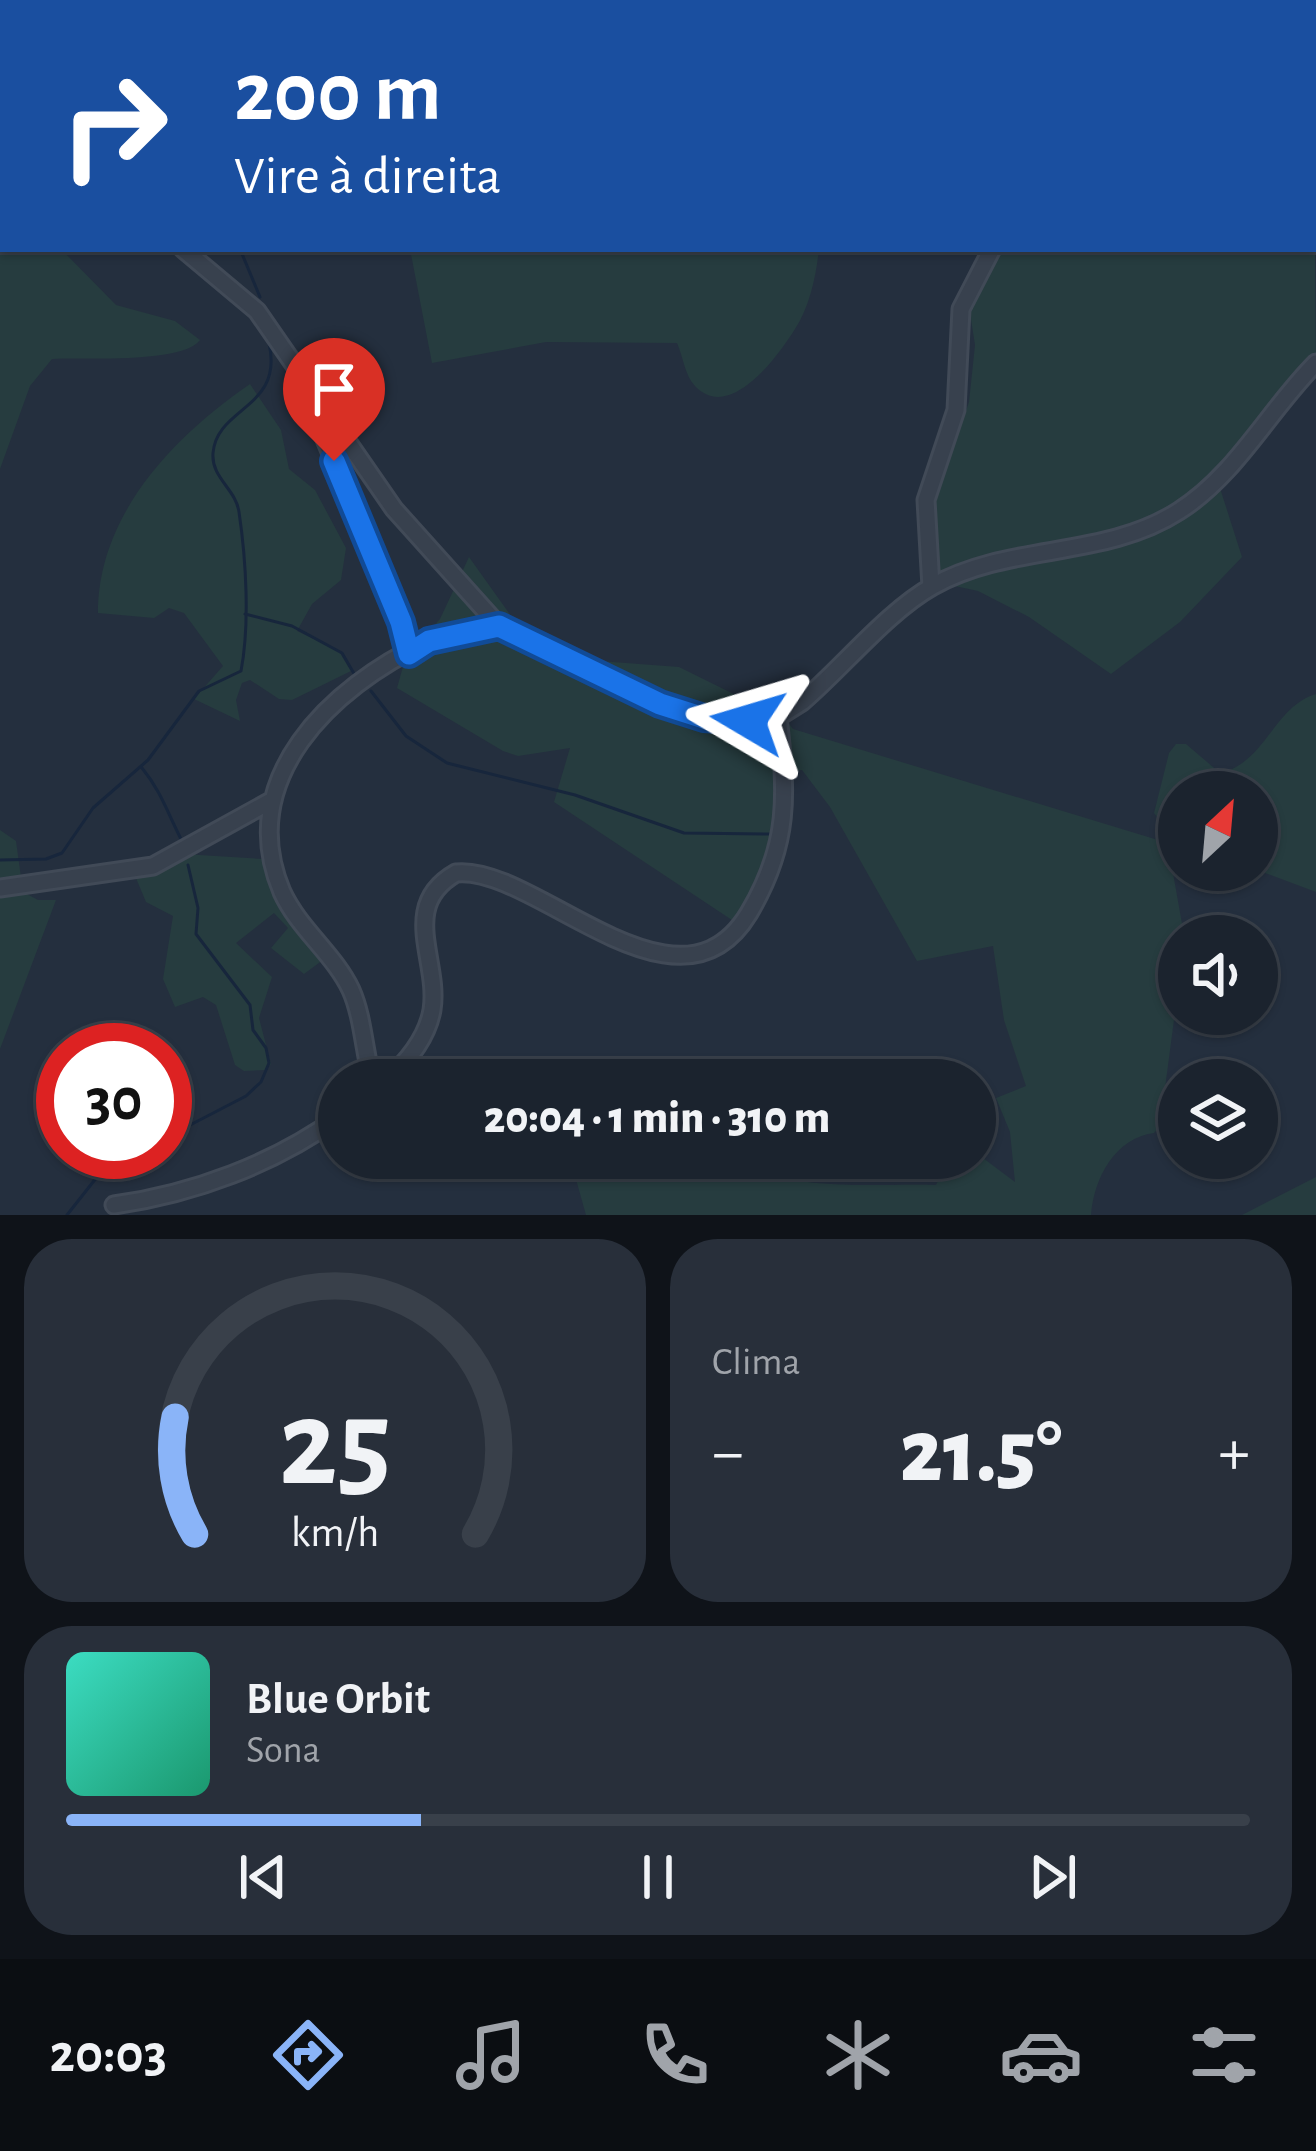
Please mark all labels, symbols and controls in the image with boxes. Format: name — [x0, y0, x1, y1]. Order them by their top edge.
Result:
icon: right — [36, 48, 192, 204]
text: 200 m — [234, 52, 442, 136]
text: Vire à direita — [234, 150, 501, 204]
pin — [283, 338, 385, 461]
icon: arrive — [301, 356, 367, 422]
position arrow — [685, 658, 811, 784]
north arrow — [1158, 771, 1278, 891]
map controls — [1158, 771, 1278, 1179]
button: sound — [1158, 915, 1278, 1035]
speed limit sign: 30 — [36, 1023, 192, 1179]
button: layers — [1158, 1059, 1278, 1179]
text: 20:04 · 1 min · 310 m — [484, 1096, 830, 1141]
text: Clima — [712, 1343, 801, 1382]
text: 25 — [279, 1383, 391, 1508]
text: 21.5° — [900, 1408, 1062, 1498]
text: − — [712, 1420, 744, 1486]
text: + — [1218, 1420, 1250, 1486]
text: km/h — [291, 1511, 379, 1554]
text: Blue Orbit — [246, 1677, 430, 1722]
text: Sona — [246, 1731, 321, 1770]
icon: previous — [230, 1844, 296, 1910]
icon: pause — [625, 1844, 691, 1910]
icon: next — [1020, 1844, 1086, 1910]
icon: directions — [266, 2013, 350, 2097]
icon: music — [449, 2013, 533, 2097]
icon: phone — [633, 2013, 717, 2097]
icon: climate — [816, 2013, 900, 2097]
icon: car — [999, 2013, 1083, 2097]
icon: filters — [1182, 2013, 1266, 2097]
text: 20:03 — [50, 2028, 167, 2082]

